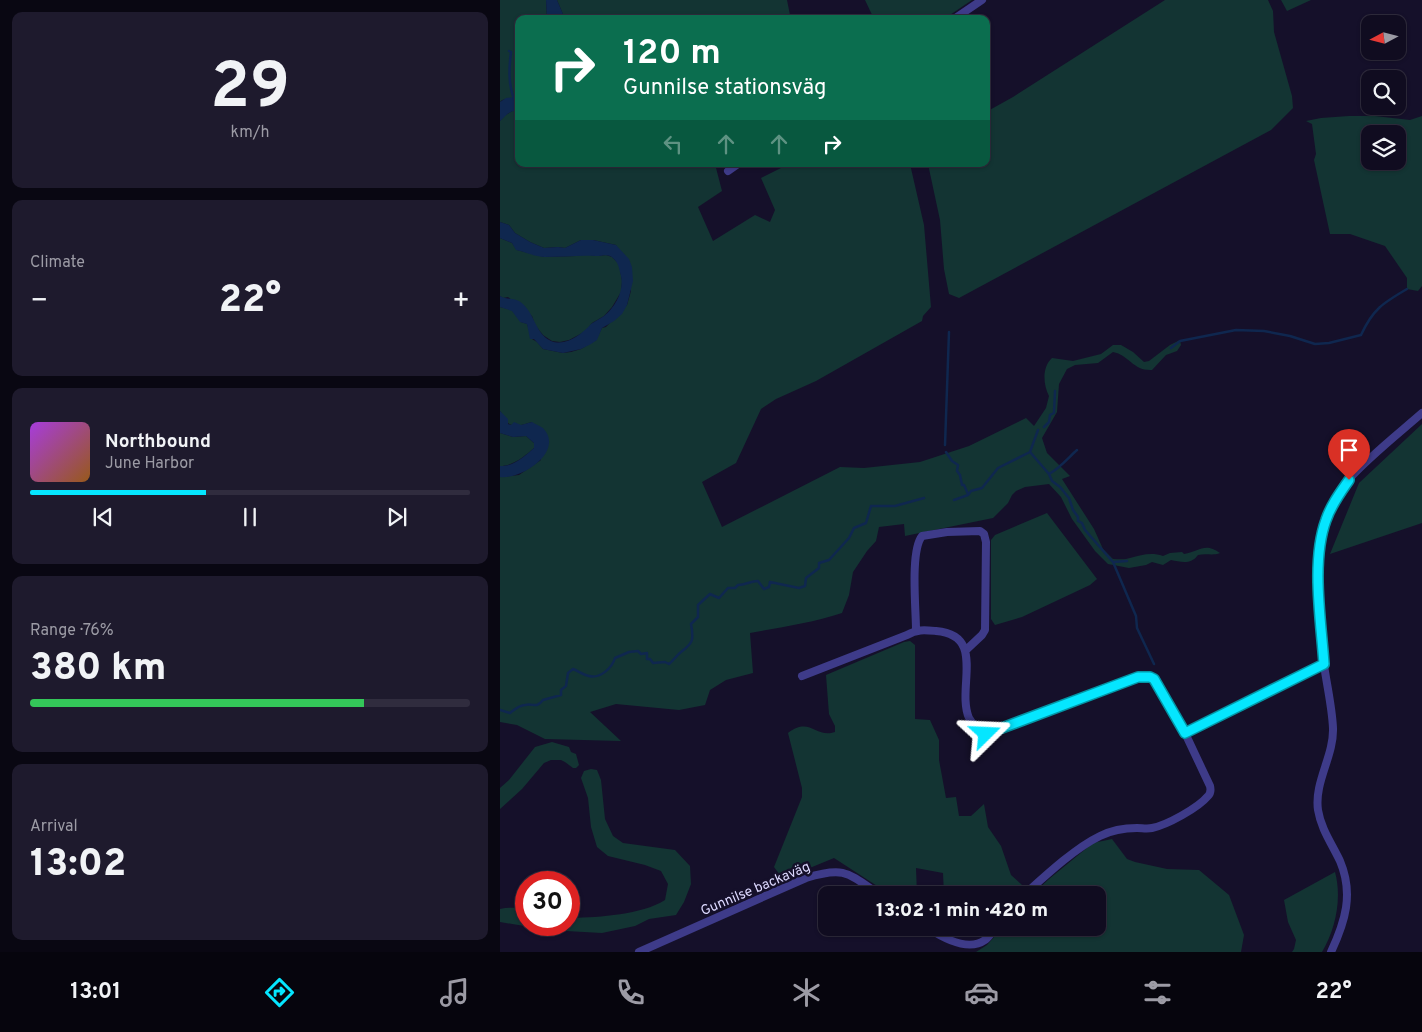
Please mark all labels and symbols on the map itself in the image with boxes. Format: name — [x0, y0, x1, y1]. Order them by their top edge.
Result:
north arrow — [1361, 15, 1406, 60]
pin — [1328, 429, 1370, 480]
position arrow — [959, 707, 1011, 759]
street label: Gunnilse backaväg — [698, 859, 813, 920]
speed limit sign: 30 — [515, 871, 580, 936]

